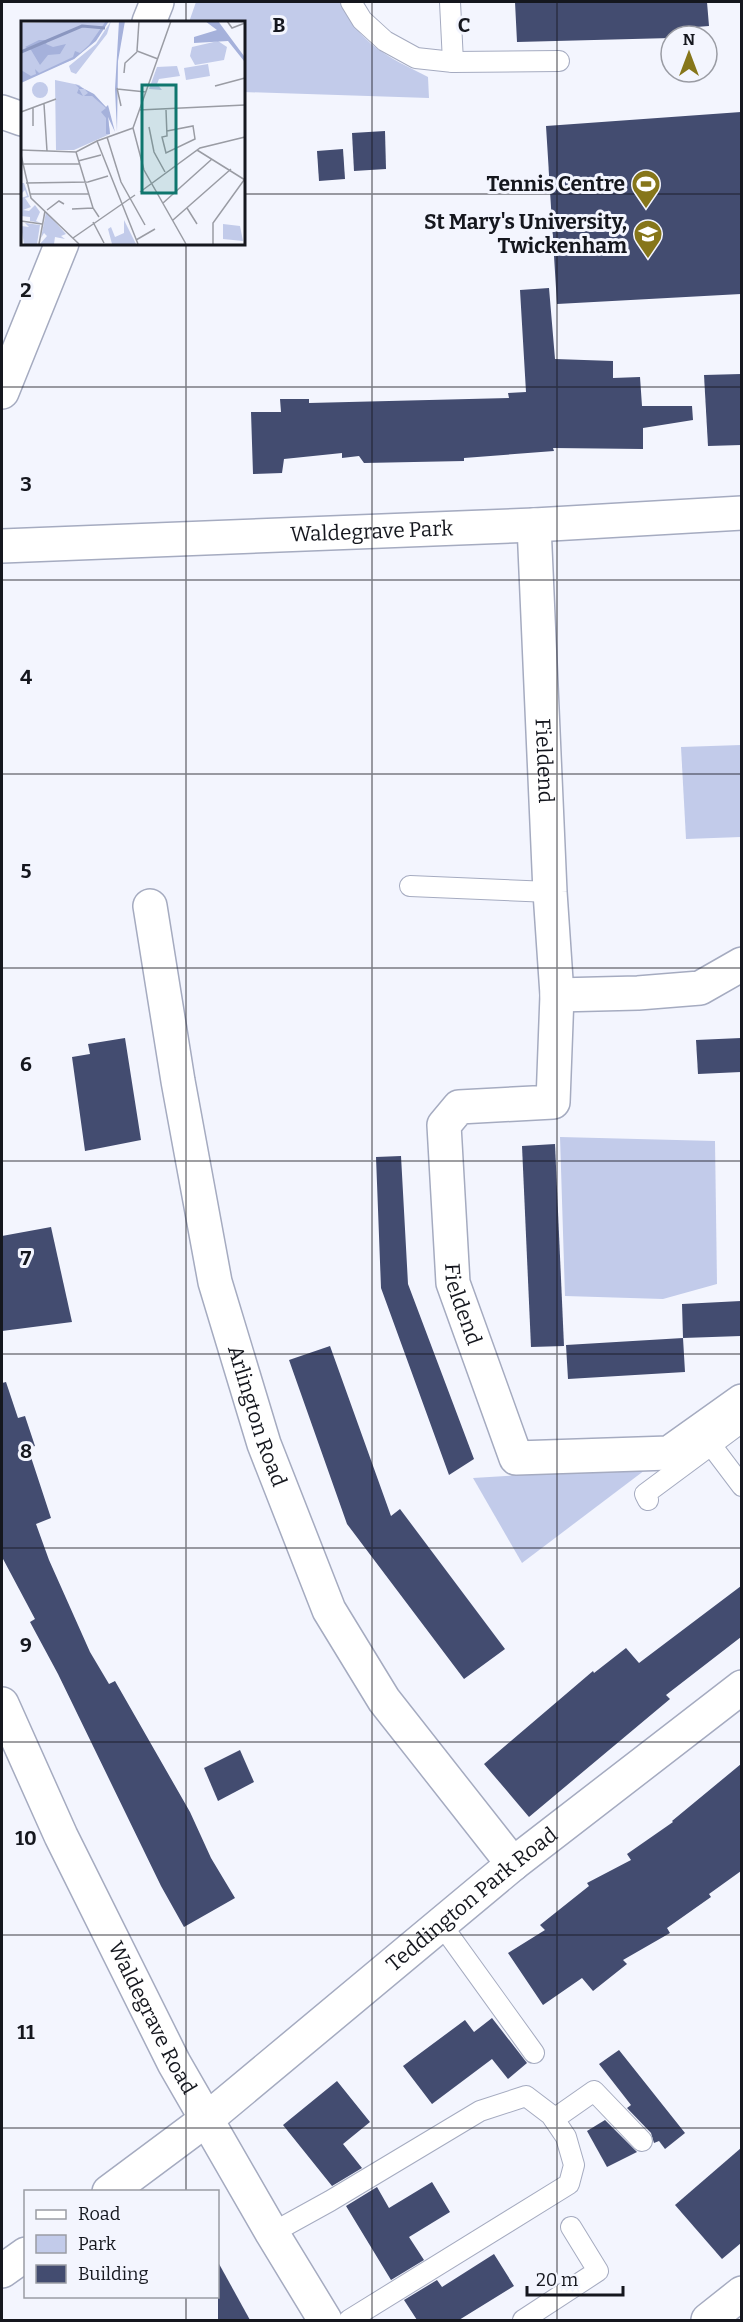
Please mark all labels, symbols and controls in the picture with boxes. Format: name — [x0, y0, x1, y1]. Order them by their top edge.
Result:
text: B — [273, 13, 286, 37]
text: C — [458, 13, 470, 37]
inset map — [21, 21, 244, 244]
north arrow — [659, 24, 719, 84]
text: N — [683, 30, 695, 49]
sports icon: Tennis Centre — [630, 168, 662, 210]
place label: Tennis Centre — [486, 171, 625, 197]
place label: St Mary's University, Twickenham — [424, 209, 627, 259]
school or university icon: St Mary's University, Twickenham — [632, 218, 664, 260]
text: 2 — [20, 278, 32, 302]
text: 3 — [20, 472, 32, 496]
street label: Waldegrave Park — [290, 515, 454, 548]
text: 4 — [20, 665, 32, 689]
street label: Fieldend — [529, 718, 559, 804]
text: 5 — [21, 859, 32, 883]
text: 6 — [20, 1052, 32, 1076]
text: 7 — [21, 1246, 32, 1270]
street label: Fieldend — [439, 1262, 487, 1349]
street label: Arlington Road — [222, 1342, 292, 1490]
text: 8 — [20, 1439, 32, 1463]
text: 9 — [20, 1633, 32, 1657]
street label: Teddington Park Road — [381, 1822, 562, 1977]
text: 10 — [15, 1826, 37, 1850]
street label: Waldegrave Road — [103, 1937, 202, 2099]
text: 11 — [17, 2020, 35, 2044]
legend — [24, 2190, 219, 2298]
text: Road — [78, 2203, 121, 2225]
text: Park — [78, 2233, 117, 2255]
scale bar — [527, 2259, 623, 2297]
text: Building — [78, 2263, 149, 2285]
text: 20 m — [536, 2269, 578, 2291]

